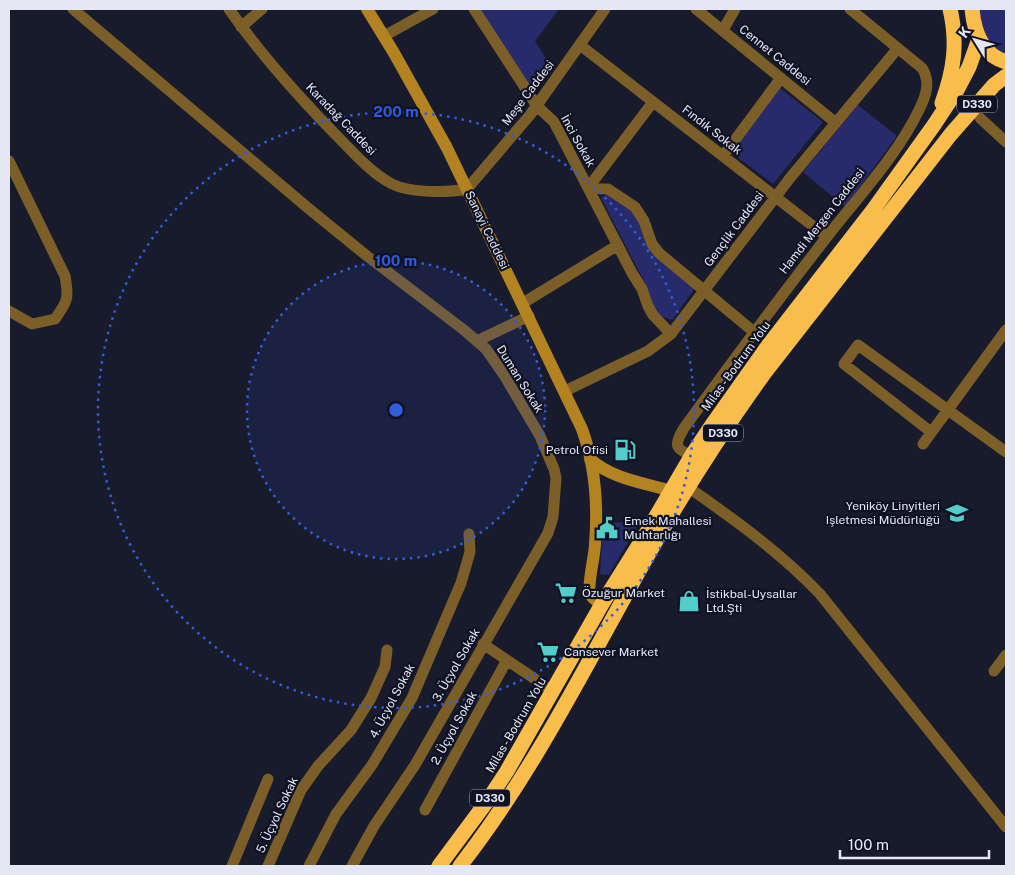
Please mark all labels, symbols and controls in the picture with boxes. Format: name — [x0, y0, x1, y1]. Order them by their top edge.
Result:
north arrow — [950, 15, 1000, 65]
street label: Cennet Caddesi — [736, 22, 814, 88]
text: K — [955, 23, 974, 41]
street label: Meşe Caddesi — [499, 58, 557, 128]
street label: Karadağ Caddesi — [303, 80, 379, 158]
road number: D330 — [957, 96, 997, 112]
street label: Fındık Sokak — [679, 102, 745, 158]
text: 200 m — [373, 103, 419, 120]
street label: İnci Sokak — [558, 112, 598, 170]
street label: Hamdi Mergen Caddesi — [776, 165, 868, 277]
street label: Sanayi Caddesi — [462, 189, 512, 271]
street label: Gençlik Caddesi — [701, 189, 767, 269]
text: 100 m — [375, 252, 417, 269]
street label: Milas - Bodrum Yolu — [699, 318, 773, 414]
street label: Duman Sokak — [494, 343, 546, 416]
centre of rings — [387, 401, 405, 419]
road number: D330 — [703, 424, 743, 442]
fuel station icon: Petrol Ofisi — [612, 437, 638, 463]
place label: Petrol Ofisi — [546, 443, 608, 457]
place label: Yeniköy Linyitleri Işletmesi Müdürlüğü — [826, 499, 940, 527]
school or university icon: Yeniköy Linyitleri Işletmesi Müdürlüğü — [944, 500, 970, 526]
place label: Emek Mahallesi Muhtarlığı — [624, 514, 711, 542]
public building icon: Emek Mahallesi Muhtarlığı — [594, 515, 620, 541]
supermarket icon: Özuğur Market — [553, 580, 579, 606]
place label: Özuğur Market — [582, 586, 665, 600]
place label: İstikbal-Uysallar Ltd.Şti — [706, 587, 798, 615]
shop icon: İstikbal-Uysallar Ltd.Şti — [676, 588, 702, 614]
street label: 3. Üçyol Sokak — [429, 626, 483, 704]
supermarket icon: Cansever Market — [535, 639, 561, 665]
place label: Cansever Market — [564, 645, 659, 659]
street label: 4. Üçyol Sokak — [366, 661, 418, 741]
street label: Milas - Bodrum Yolu — [483, 675, 549, 775]
street label: 2. Üçyol Sokak — [428, 689, 480, 767]
street label: 5. Üçyol Sokak — [253, 774, 301, 855]
road number: D330 — [470, 790, 510, 806]
scale bar — [840, 828, 989, 860]
text: 100 m — [848, 836, 889, 853]

